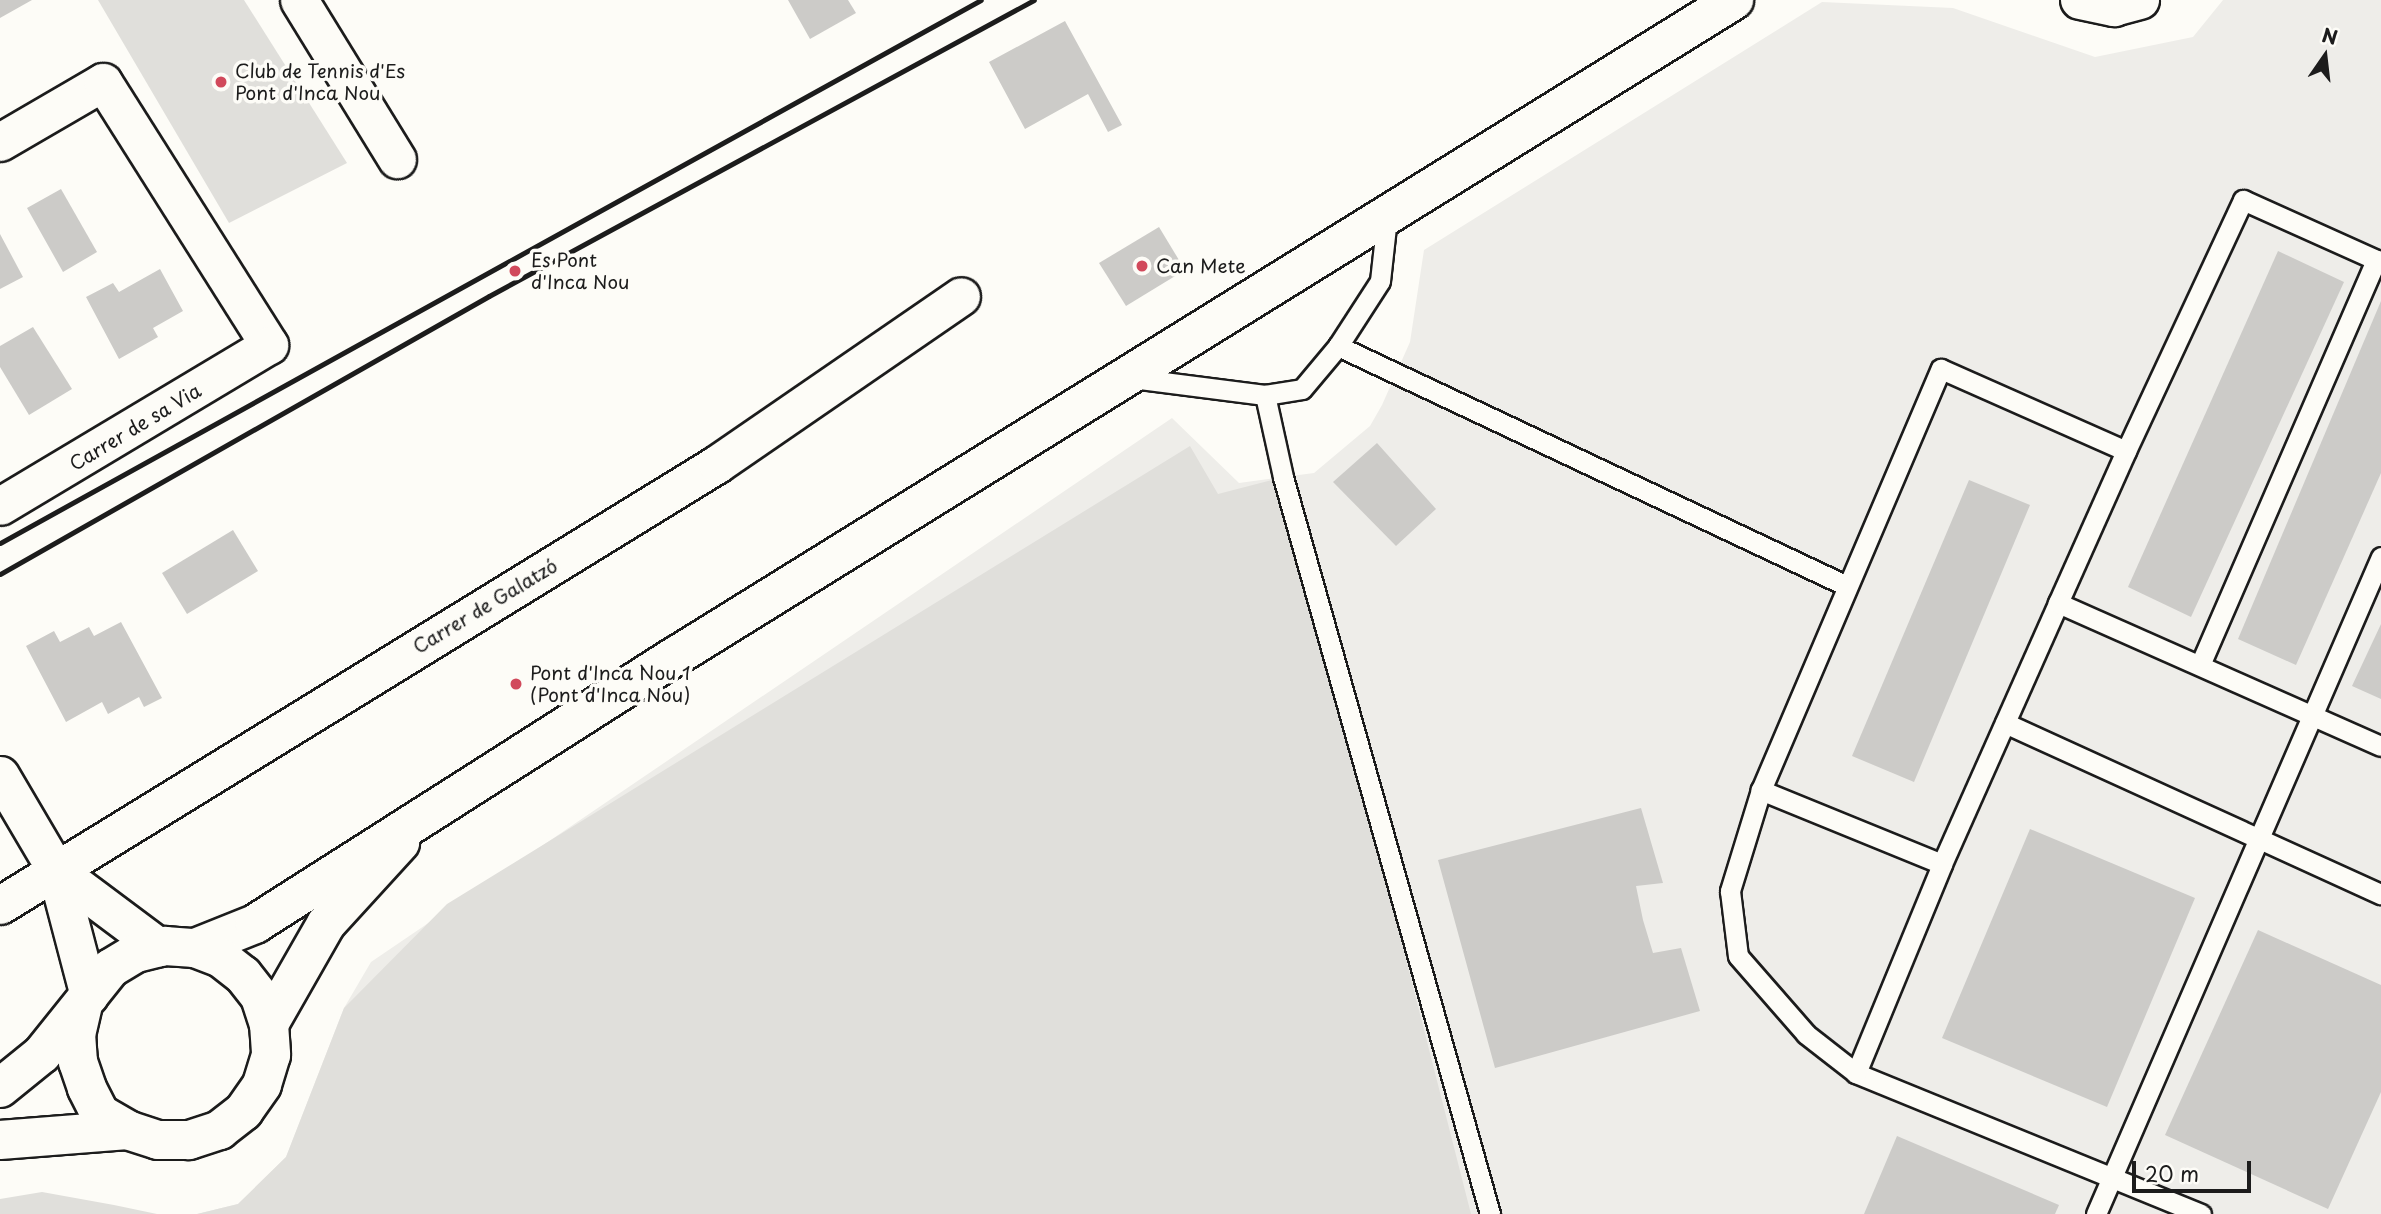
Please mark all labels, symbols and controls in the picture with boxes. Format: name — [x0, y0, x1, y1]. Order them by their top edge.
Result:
text: N — [2319, 20, 2341, 51]
north arrow — [2290, 21, 2360, 91]
place label: Club de Tennis d'Es Pont d'Inca Nou — [235, 60, 408, 104]
marker: Club de Tennis d'Es Pont d'Inca Nou — [213, 74, 229, 90]
place label: Es Pont d'Inca Nou — [531, 249, 629, 293]
place label: Can Mete — [1156, 255, 1245, 277]
marker: Can Mete — [1134, 258, 1150, 274]
marker: Es Pont d'Inca Nou — [505, 261, 525, 281]
street label: Carrer de sa Via — [64, 378, 206, 476]
street label: Carrer de Galatzó — [408, 553, 562, 659]
place label: Pont d'Inca Nou 1 (Pont d'Inca Nou) — [530, 662, 690, 706]
marker: Pont d'Inca Nou 1 (Pont d'Inca Nou) — [508, 676, 524, 692]
scale bar — [2136, 1148, 2255, 1192]
text: 20 m — [2145, 1157, 2199, 1189]

